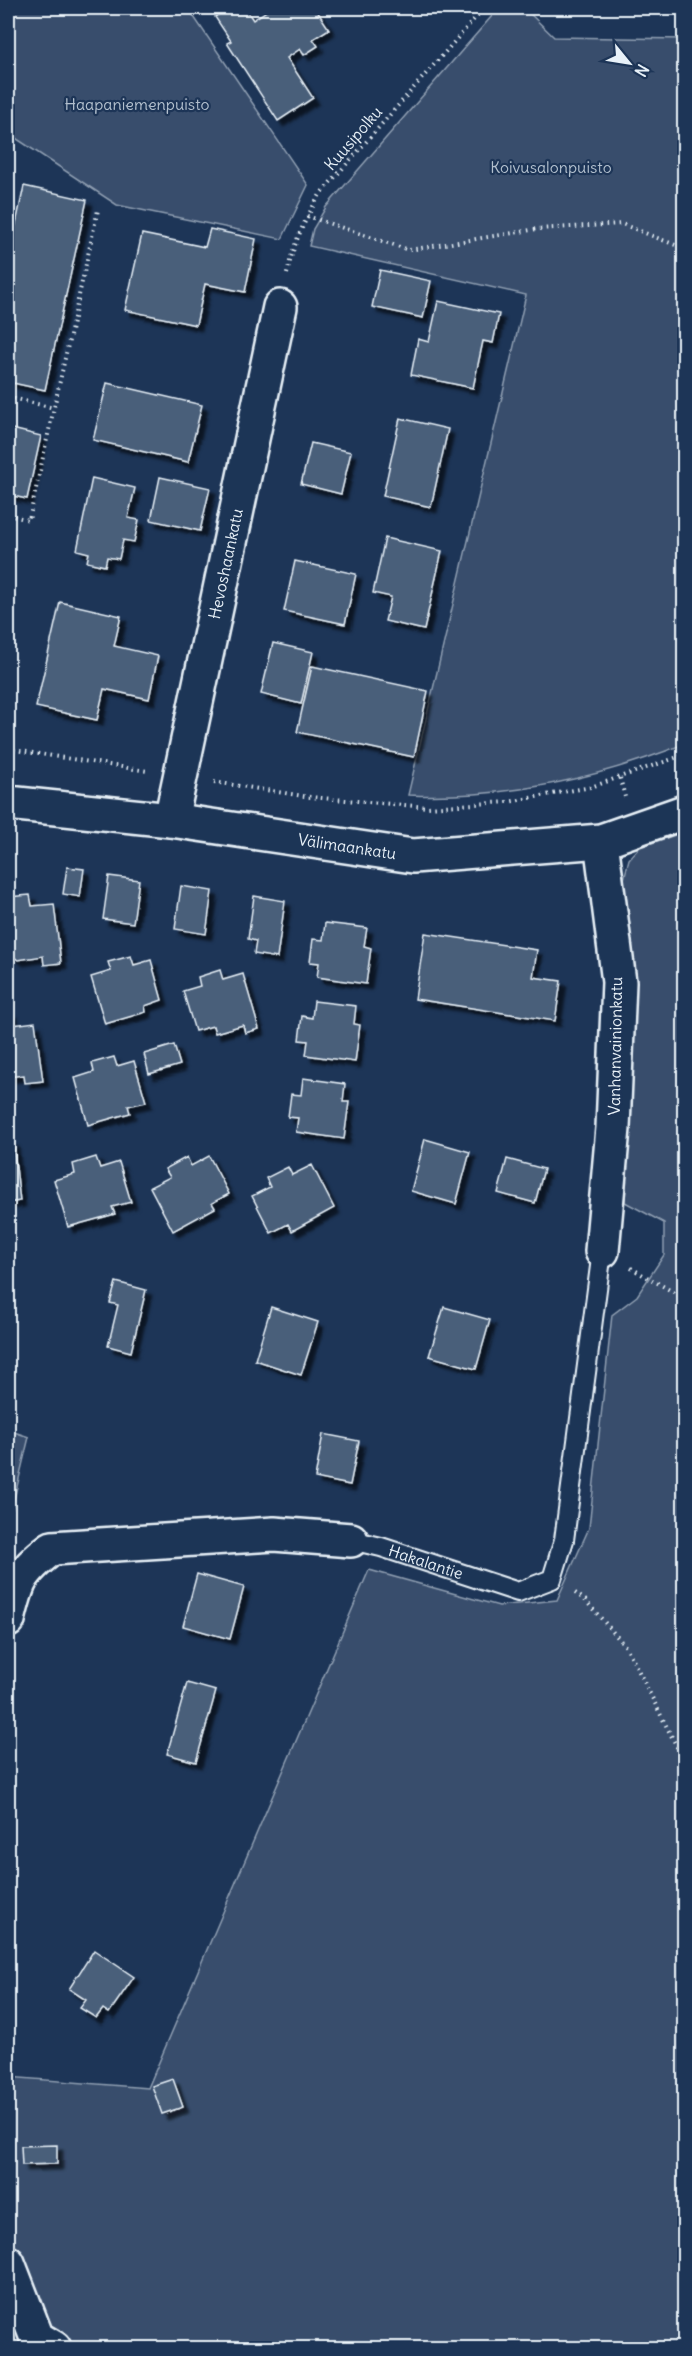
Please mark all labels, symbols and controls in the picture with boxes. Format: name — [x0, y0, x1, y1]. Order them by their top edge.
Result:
north arrow — [599, 33, 659, 93]
text: N — [631, 61, 653, 80]
park label: Haapaniemenpuisto — [64, 94, 210, 114]
street label: Kuusipolku — [320, 102, 386, 174]
park label: Koivusalonpuisto — [490, 157, 612, 177]
street label: Hevoshaankatu — [204, 506, 247, 621]
street label: Välimaankatu — [297, 829, 398, 863]
street label: Vanhanvainionkatu — [604, 976, 626, 1116]
street label: Hakalantie — [386, 1540, 466, 1583]

